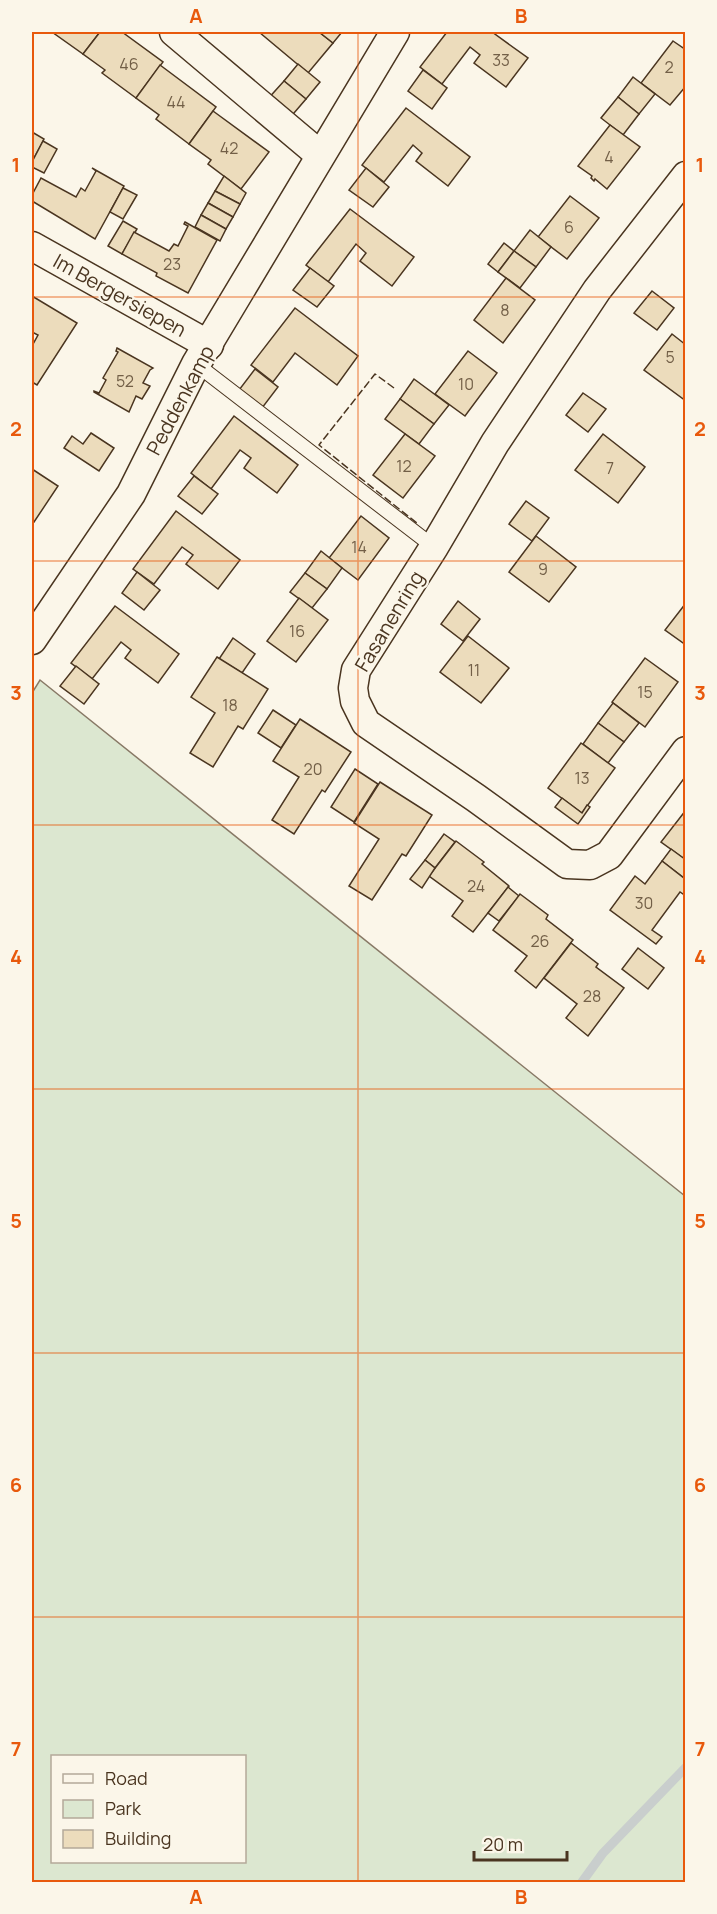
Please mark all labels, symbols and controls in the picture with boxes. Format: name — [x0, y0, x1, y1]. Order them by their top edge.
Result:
text: A — [189, 2, 203, 29]
text: B — [515, 2, 528, 29]
house number: 33 — [492, 49, 510, 71]
house number: 46 — [119, 53, 139, 75]
house number: 2 — [664, 56, 674, 78]
house number: 44 — [166, 91, 186, 113]
house number: 42 — [220, 137, 238, 159]
house number: 4 — [604, 146, 614, 168]
text: 1 — [12, 151, 20, 178]
text: 1 — [696, 151, 704, 178]
house number: 6 — [564, 216, 574, 238]
street label: Im Bergersiepen — [49, 247, 191, 343]
house number: 23 — [163, 253, 181, 275]
house number: 8 — [500, 299, 510, 321]
street label: Peddenkamp — [140, 340, 220, 460]
house number: 5 — [665, 346, 675, 368]
house number: 52 — [116, 370, 134, 392]
house number: 10 — [458, 373, 474, 395]
text: 2 — [10, 415, 22, 442]
text: 2 — [694, 415, 706, 442]
house number: 12 — [396, 455, 412, 477]
house number: 7 — [606, 457, 614, 479]
house number: 14 — [351, 536, 367, 558]
house number: 9 — [538, 558, 548, 580]
street label: Fasanenring — [348, 566, 430, 676]
house number: 16 — [289, 620, 305, 642]
house number: 11 — [468, 659, 480, 681]
text: 3 — [10, 679, 22, 706]
text: 3 — [694, 679, 706, 706]
house number: 15 — [637, 681, 653, 703]
house number: 18 — [222, 694, 238, 716]
house number: 20 — [304, 758, 322, 780]
house number: 13 — [574, 767, 590, 789]
house number: 24 — [467, 875, 485, 897]
house number: 30 — [635, 892, 653, 914]
house number: 26 — [530, 930, 550, 952]
text: 4 — [10, 943, 22, 970]
text: 4 — [694, 943, 706, 970]
house number: 28 — [583, 985, 601, 1007]
text: 5 — [10, 1207, 22, 1234]
text: 5 — [694, 1207, 706, 1234]
text: 6 — [10, 1471, 22, 1498]
text: 6 — [694, 1471, 706, 1498]
text: 7 — [11, 1735, 21, 1762]
text: 7 — [695, 1735, 705, 1762]
legend — [51, 1755, 246, 1863]
text: Road — [105, 1766, 148, 1790]
text: Park — [105, 1796, 142, 1820]
scale bar — [474, 1824, 567, 1862]
text: Building — [105, 1826, 171, 1850]
text: 20 m — [483, 1832, 523, 1856]
text: A — [189, 1883, 203, 1910]
text: B — [515, 1883, 528, 1910]

